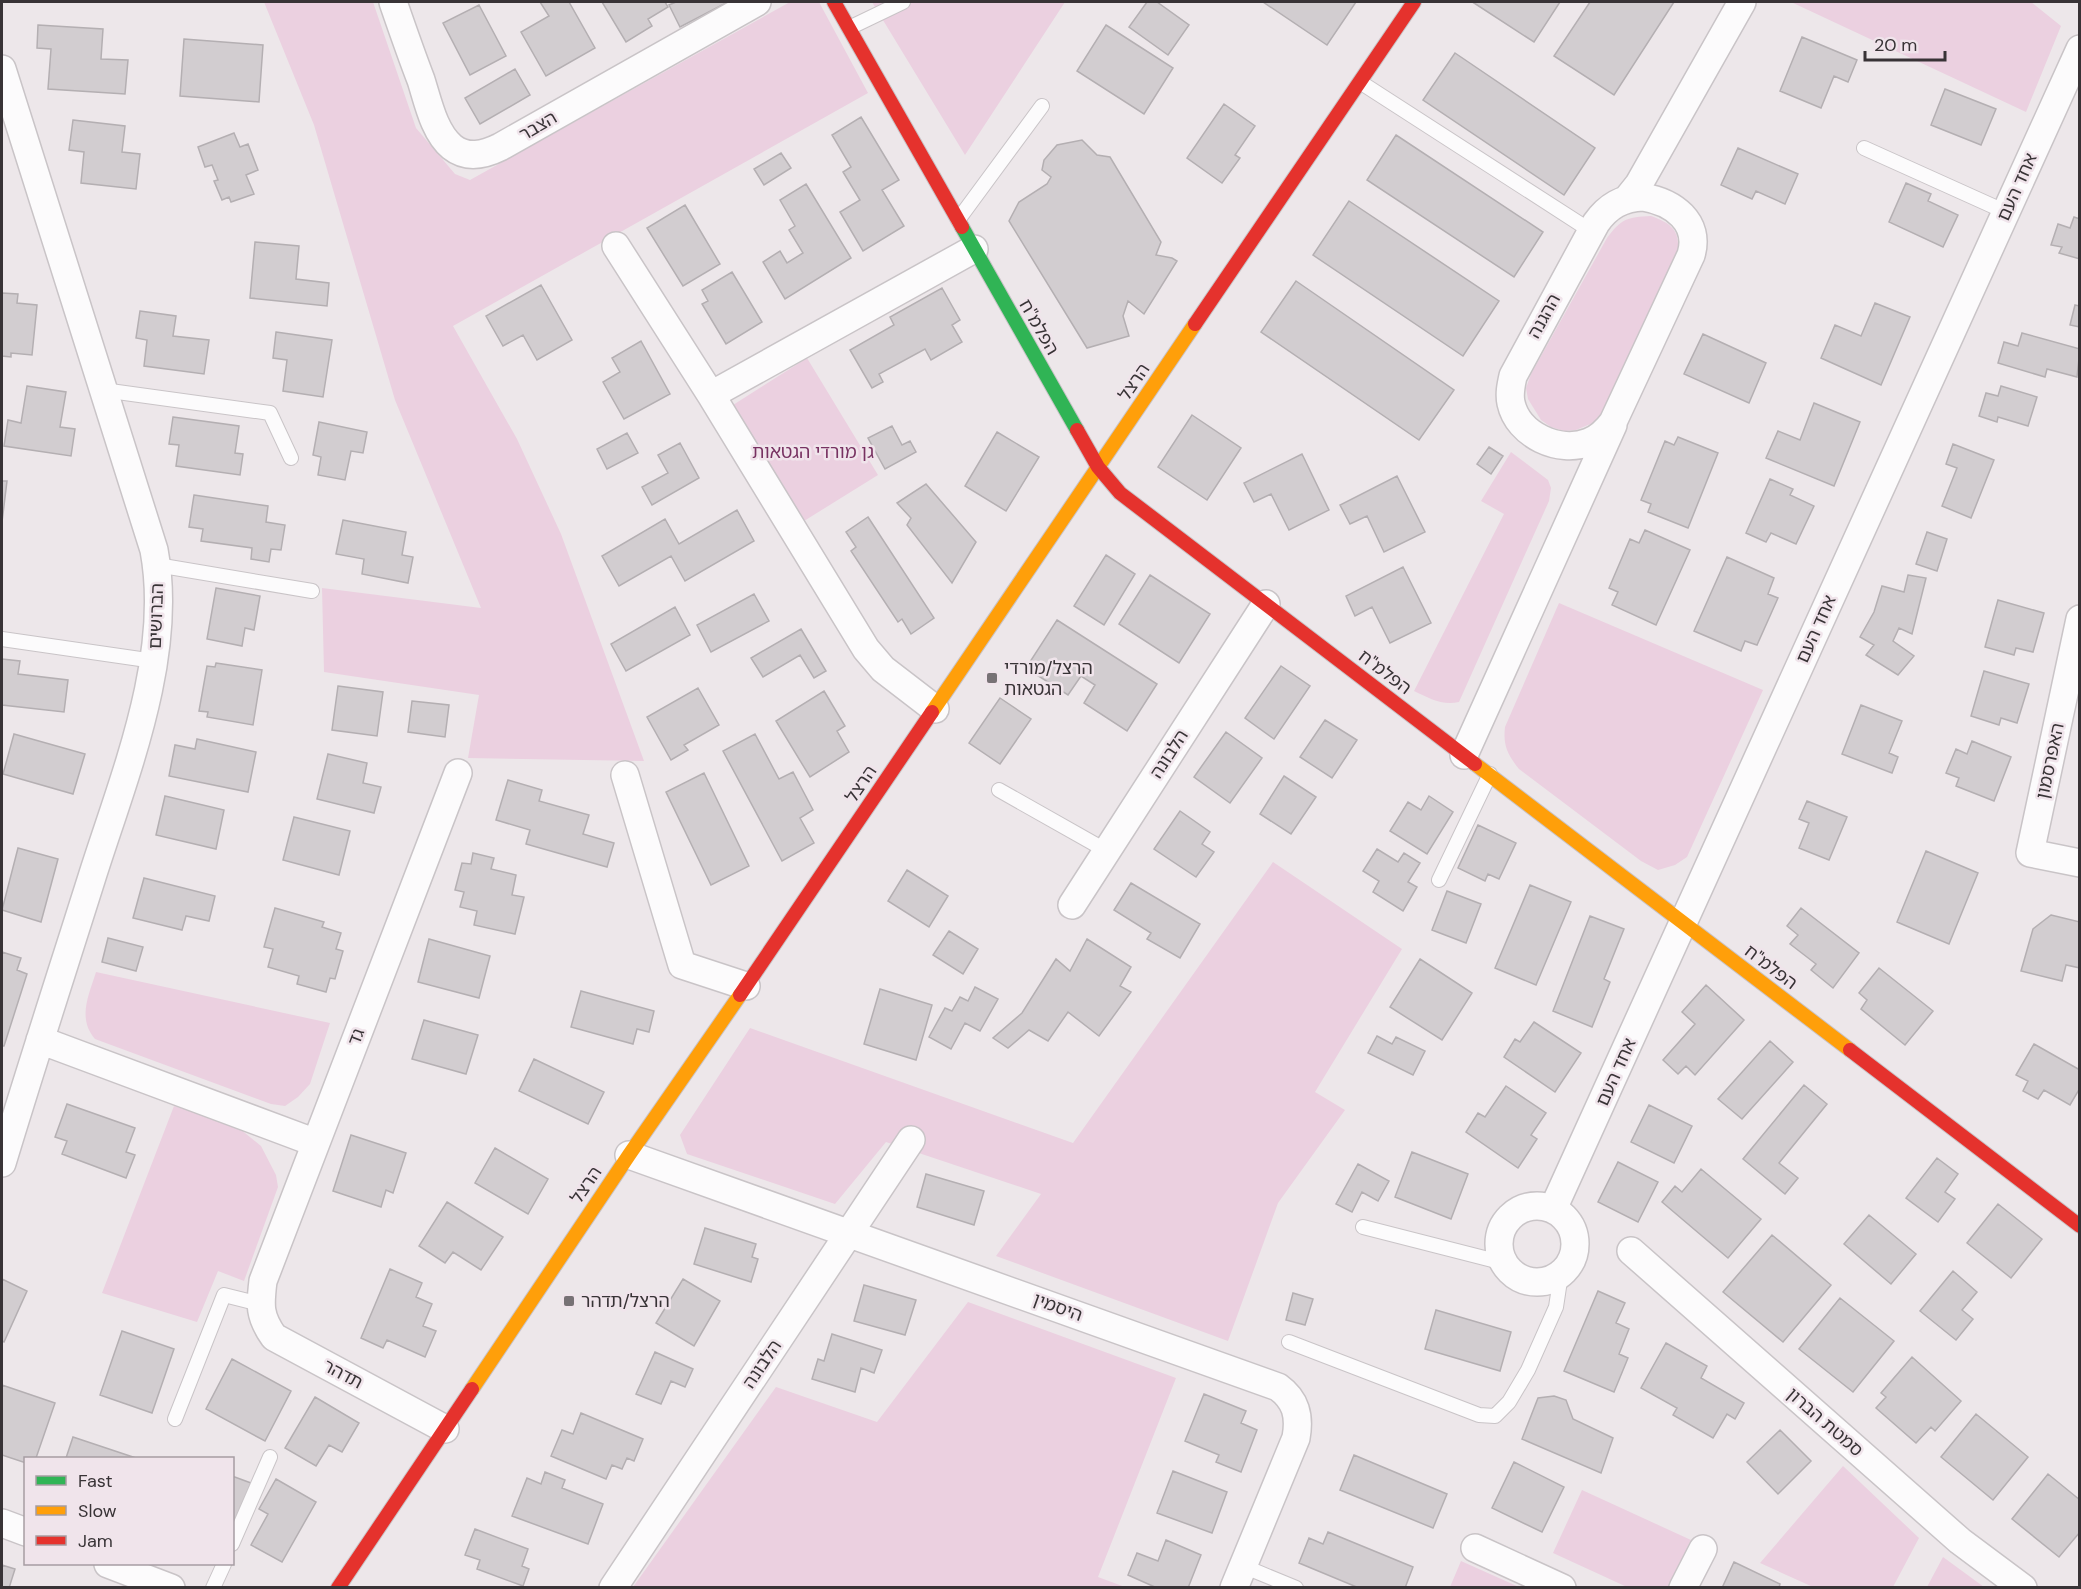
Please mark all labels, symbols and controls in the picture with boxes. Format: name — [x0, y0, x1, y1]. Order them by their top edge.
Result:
scale bar — [1865, 24, 1944, 62]
text: 20 m — [1874, 33, 1917, 57]
street label: הצבר — [515, 106, 561, 146]
street label: אחד העם — [1991, 149, 2043, 225]
street label: ההגנה — [1522, 289, 1566, 343]
street label: הפלמ"ח — [1014, 295, 1064, 359]
street label: הרצל — [1113, 359, 1155, 405]
park label: גן מורדי הגטאות — [752, 440, 874, 464]
street label: הברושים — [143, 583, 169, 649]
street label: אחד העם — [1790, 591, 1842, 667]
street label: הפלמ"ח — [1354, 644, 1416, 700]
place label: הרצל/מורדי הגטאות — [1004, 656, 1093, 701]
marker: הרצל/מורדי הגטאות — [985, 671, 999, 685]
street label: האפרסמון — [2030, 721, 2070, 801]
street label: הלבונה — [1144, 725, 1194, 783]
street label: הרצל — [840, 761, 882, 807]
street label: הפלמ"ח — [1740, 939, 1802, 995]
street label: גד — [342, 1025, 370, 1049]
street label: אחד העם — [1590, 1034, 1642, 1110]
street label: הרצל — [565, 1162, 607, 1208]
street label: היסמין — [1030, 1287, 1086, 1327]
place label: הרצל/תדהר — [581, 1289, 670, 1313]
marker: הרצל/תדהר — [562, 1294, 576, 1308]
street label: הלבונה — [737, 1335, 787, 1393]
street label: תדהר — [319, 1354, 367, 1394]
street label: סמטת הברון — [1782, 1382, 1868, 1462]
legend — [24, 1457, 234, 1565]
text: Fast — [78, 1469, 113, 1493]
text: Slow — [78, 1499, 117, 1523]
text: Jam — [78, 1529, 113, 1553]

